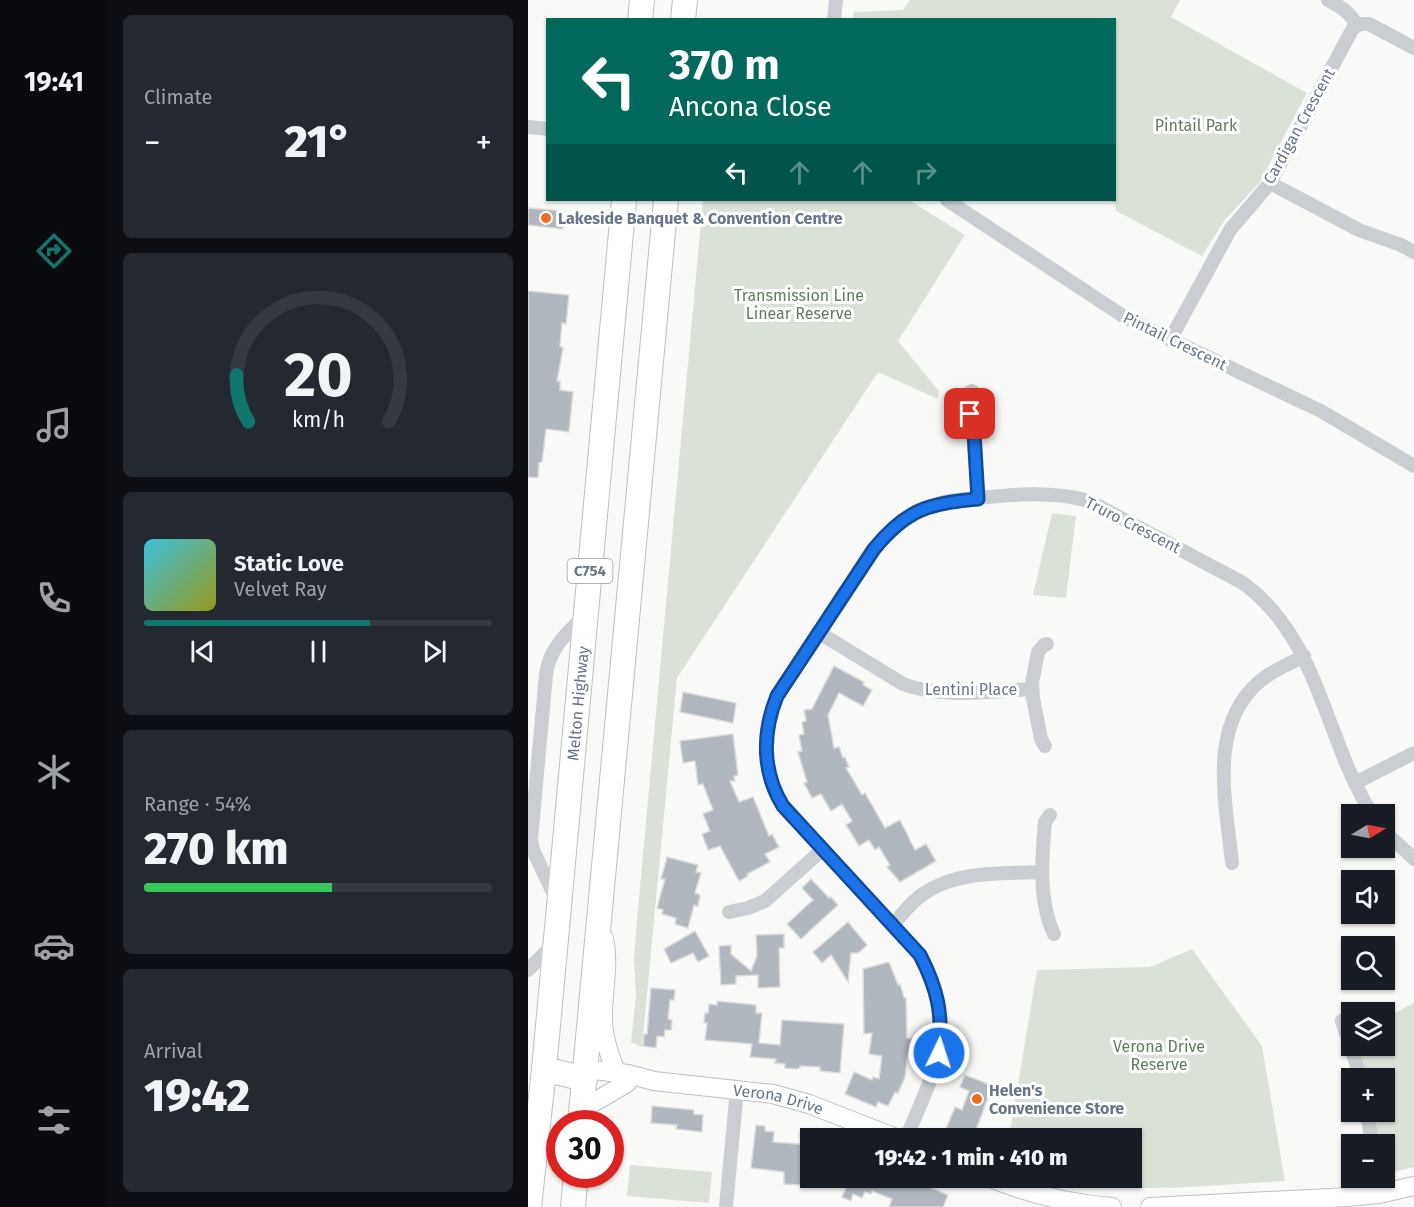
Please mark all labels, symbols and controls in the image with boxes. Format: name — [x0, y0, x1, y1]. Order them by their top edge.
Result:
text: 370 m — [669, 40, 780, 90]
icon: left — [570, 42, 648, 120]
street label: Cardigan Crescent — [1259, 65, 1339, 187]
text: 19:41 — [24, 66, 84, 98]
text: Climate — [144, 85, 212, 109]
text: Ancona Close — [669, 91, 832, 123]
text: 21° — [284, 115, 352, 169]
park label: Pintail Park — [1155, 116, 1238, 135]
text: − — [144, 123, 161, 163]
text: + — [476, 123, 492, 163]
icon: left — [720, 156, 753, 189]
icon: ahead — [783, 156, 816, 189]
icon: ahead — [846, 156, 879, 189]
icon: right — [909, 156, 942, 189]
place label: Lakeside Banquet & Convention Centre — [558, 209, 843, 228]
marker: Lakeside Banquet & Convention Centre — [539, 211, 553, 225]
icon: directions — [33, 230, 75, 272]
park label: Transmission Line Linear Reserve — [734, 286, 864, 323]
street label: Pintail Crescent — [1120, 308, 1230, 374]
text: 20 — [284, 338, 352, 413]
pin — [944, 388, 995, 439]
icon: arrive — [953, 397, 986, 430]
icon: music — [33, 404, 75, 446]
text: km/h — [291, 408, 345, 434]
street label: Truro Crescent — [1082, 493, 1184, 557]
text: Static Love — [234, 550, 344, 577]
road number: C754 — [568, 559, 612, 583]
icon: phone — [33, 577, 75, 619]
text: Velvet Ray — [234, 577, 327, 601]
icon: previous — [186, 635, 219, 668]
icon: pause — [302, 635, 335, 668]
icon: next — [418, 635, 451, 668]
street label: Melton Highway — [563, 645, 592, 762]
street label: Lentini Place — [925, 680, 1017, 699]
icon: climate — [33, 751, 75, 793]
text: Range · 54% — [144, 792, 251, 816]
north arrow — [1341, 804, 1395, 858]
map controls — [1341, 804, 1395, 1188]
text: 270 km — [144, 822, 288, 876]
button: sound — [1341, 870, 1395, 924]
icon: car — [33, 925, 75, 967]
button: search — [1341, 936, 1395, 990]
button: layers — [1341, 1002, 1395, 1056]
position arrow — [907, 1021, 971, 1085]
park label: Verona Drive Reserve — [1113, 1037, 1205, 1074]
text: Arrival — [144, 1039, 203, 1063]
button: + — [1341, 1068, 1395, 1122]
text: 19:42 — [144, 1069, 250, 1123]
street label: Verona Drive — [732, 1080, 826, 1118]
place label: Helen's Convenience Store — [989, 1081, 1124, 1118]
marker: Helen's Convenience Store — [970, 1092, 984, 1106]
icon: filters — [33, 1099, 75, 1141]
speed limit sign: 30 — [546, 1110, 624, 1188]
button: − — [1341, 1134, 1395, 1188]
text: 19:42 · 1 min · 410 m — [874, 1144, 1068, 1171]

